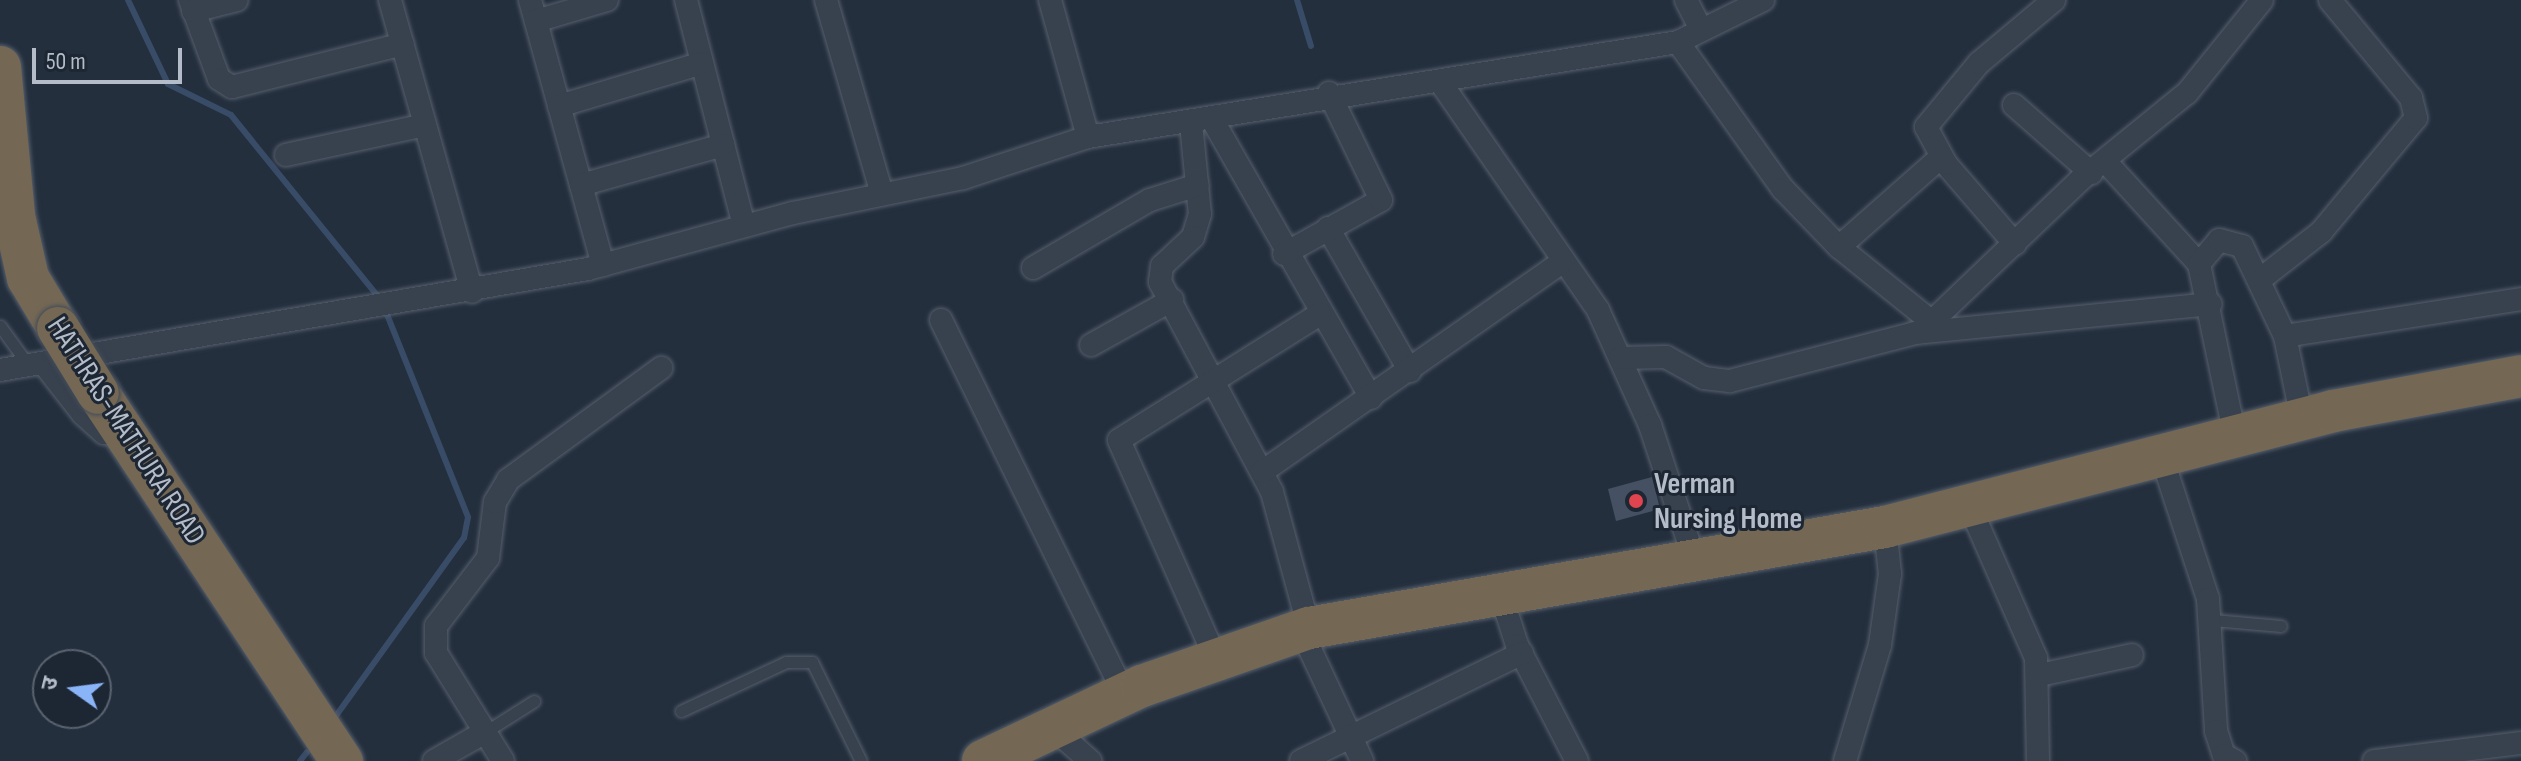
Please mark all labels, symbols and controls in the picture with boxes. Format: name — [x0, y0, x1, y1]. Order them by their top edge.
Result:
scale bar — [36, 32, 186, 82]
text: 50 m — [46, 47, 86, 76]
street label: HATHRAS-MATHURA ROAD — [39, 311, 213, 551]
place label: Verman Nursing Home — [1654, 466, 1802, 536]
marker: Verman Nursing Home — [1625, 490, 1647, 512]
north arrow — [32, 649, 112, 729]
text: उ — [36, 674, 65, 693]

